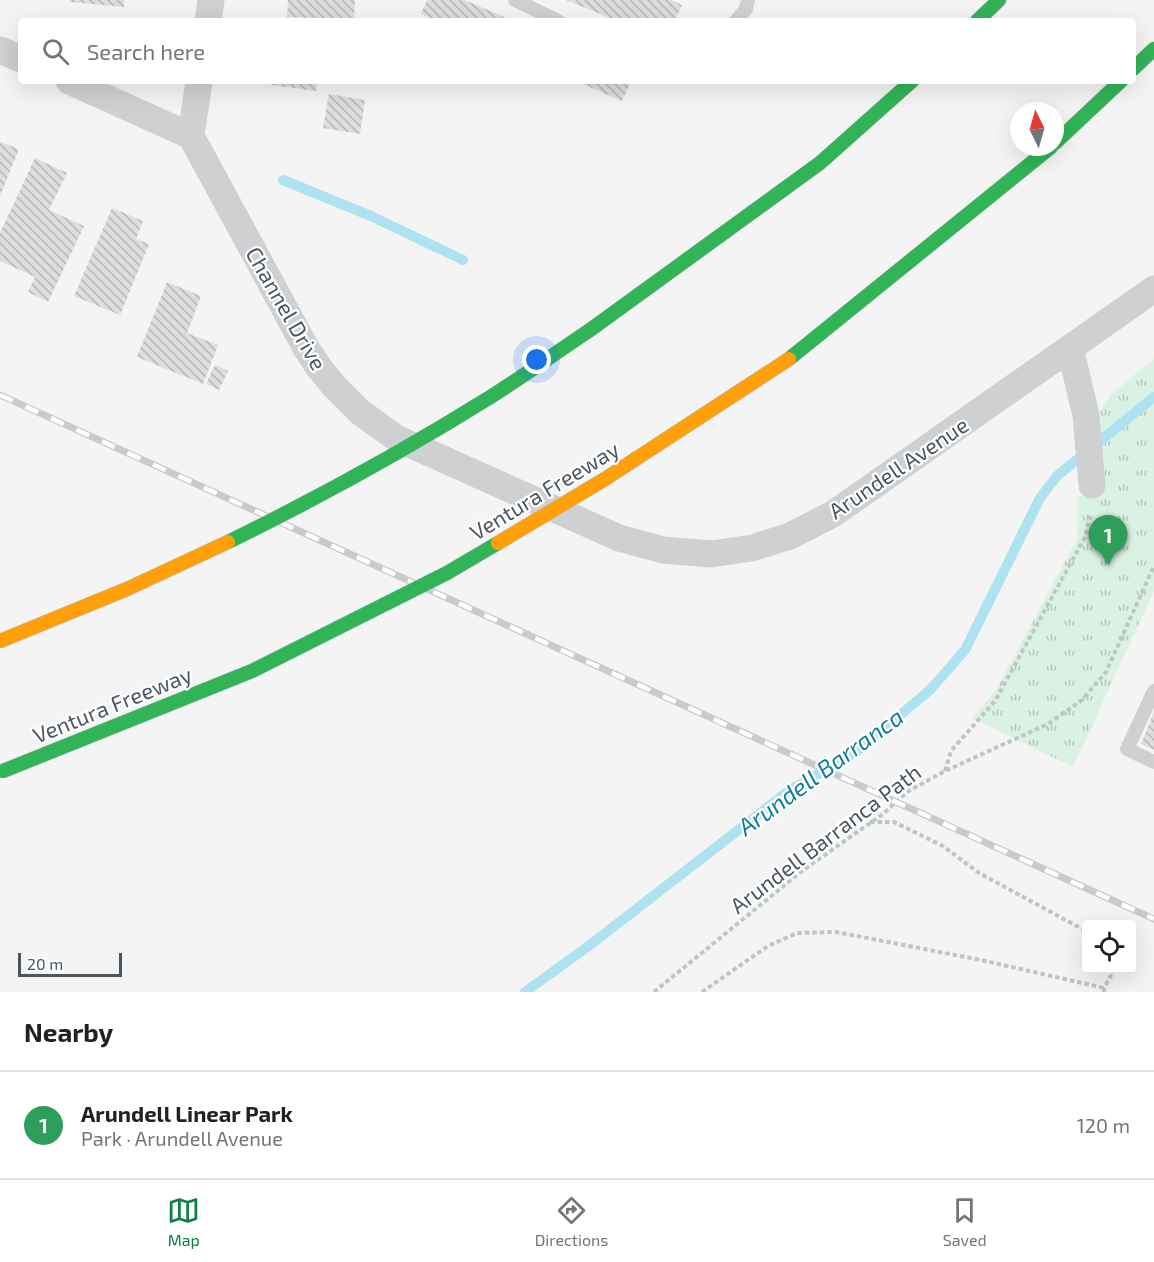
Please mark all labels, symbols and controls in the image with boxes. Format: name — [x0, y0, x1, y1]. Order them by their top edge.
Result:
search box — [18, 18, 1136, 84]
icon: search — [39, 35, 72, 68]
text: Search here — [87, 38, 205, 64]
north arrow — [1010, 102, 1064, 156]
street label: Channel Drive — [241, 242, 333, 374]
your location — [522, 345, 551, 374]
street label: Arundell Avenue — [823, 411, 973, 523]
street label: Ventura Freeway — [465, 435, 624, 545]
pin: 1 — [1088, 516, 1128, 565]
street label: Ventura Freeway — [29, 660, 196, 748]
water label: Arundell Barranca — [731, 701, 908, 841]
street label: Arundell Barranca Path — [725, 758, 925, 918]
map controls — [1082, 920, 1136, 974]
button: locate — [1082, 920, 1136, 974]
scale bar — [18, 950, 122, 978]
text: 20 m — [27, 954, 63, 973]
text: Nearby — [24, 1016, 113, 1047]
text: Arundell Linear Park — [81, 1100, 293, 1126]
text: 1 — [39, 1113, 48, 1137]
text: 120 m — [1077, 1113, 1130, 1137]
text: Park · Arundell Avenue — [81, 1126, 283, 1150]
tab: Map — [167, 1194, 200, 1249]
tab: Directions — [535, 1194, 608, 1249]
tab: Saved — [943, 1194, 987, 1249]

